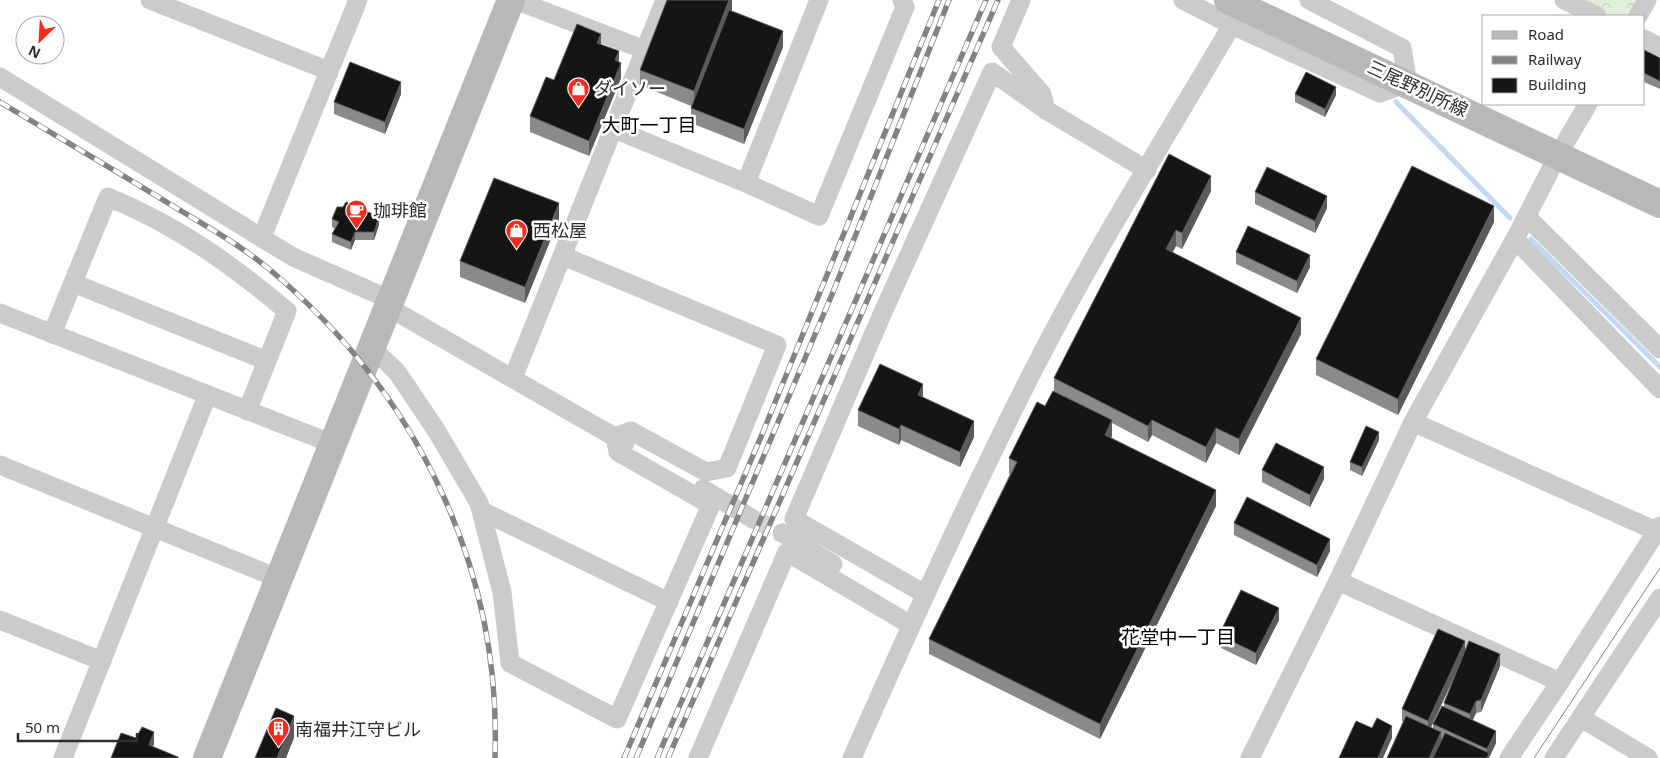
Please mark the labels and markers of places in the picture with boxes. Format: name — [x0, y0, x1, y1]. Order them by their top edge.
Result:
shop icon: ダイソー — [566, 76, 590, 107]
place label: ダイソー — [594, 76, 666, 100]
cafe icon: 珈琲館 — [345, 198, 369, 229]
place label: 珈琲館 — [373, 198, 427, 222]
shop icon: 西松屋 — [505, 218, 529, 249]
place label: 西松屋 — [533, 218, 587, 242]
building icon: 南福井江守ビル — [267, 717, 291, 748]
place label: 南福井江守ビル — [295, 717, 421, 741]

